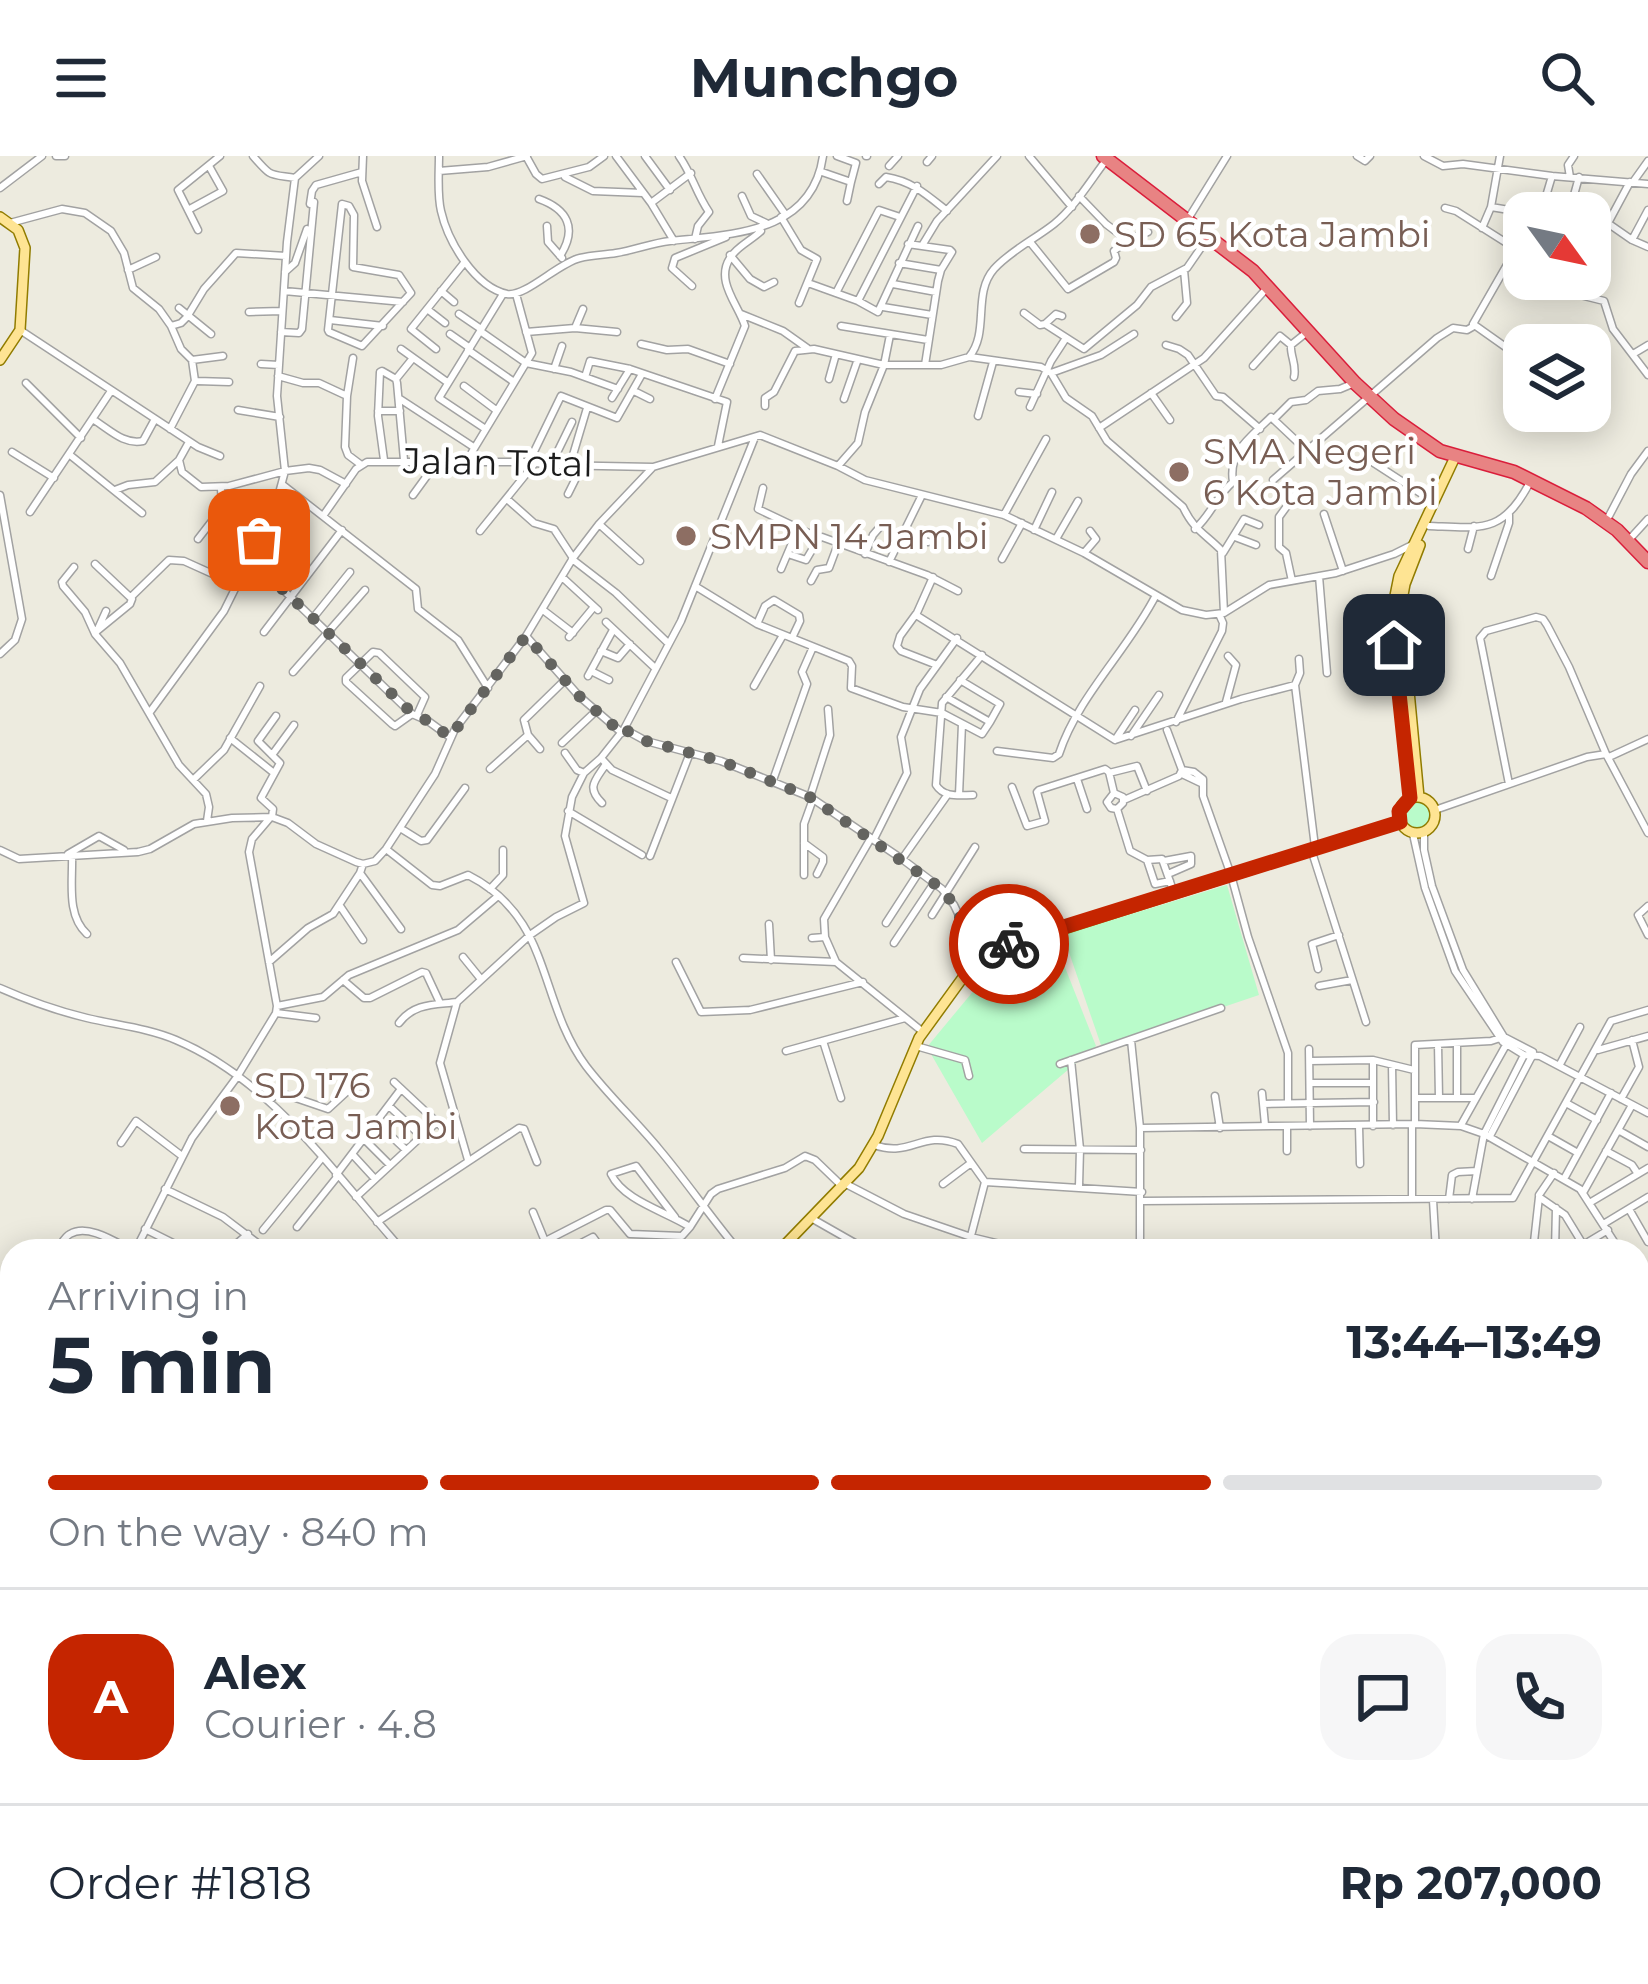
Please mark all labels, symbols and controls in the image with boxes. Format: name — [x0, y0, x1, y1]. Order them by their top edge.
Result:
icon: menu — [48, 45, 114, 111]
text: Munchgo — [690, 45, 958, 111]
icon: search — [1534, 45, 1600, 111]
north arrow — [1503, 192, 1611, 300]
map controls — [1503, 192, 1611, 432]
place label: SD 65 Kota Jambi — [1114, 212, 1430, 256]
marker: SD 65 Kota Jambi — [1077, 221, 1103, 247]
button: layers — [1503, 324, 1611, 432]
place label: SMA Negeri 6 Kota Jambi — [1203, 429, 1438, 514]
street label: Jalan Total — [402, 438, 593, 486]
marker: SMA Negeri 6 Kota Jambi — [1166, 459, 1192, 485]
pin — [208, 489, 310, 591]
icon: bag — [226, 507, 292, 573]
place label: SMPN 14 Jambi — [710, 514, 989, 558]
marker: SMPN 14 Jambi — [673, 523, 699, 549]
pin — [1343, 594, 1445, 696]
icon: home — [1361, 612, 1427, 678]
courier — [949, 884, 1069, 1004]
icon: bike — [976, 911, 1042, 977]
place label: SD 176 Kota Jambi — [254, 1063, 457, 1148]
marker: SD 176 Kota Jambi — [217, 1093, 243, 1119]
text: Arriving in — [48, 1272, 249, 1320]
text: 13:44–13:49 — [1346, 1314, 1602, 1369]
text: 5 min — [48, 1317, 276, 1413]
text: On the way · 840 m — [48, 1508, 429, 1556]
button: chat — [1320, 1634, 1446, 1760]
button: phone — [1476, 1634, 1602, 1760]
text: Alex — [204, 1645, 307, 1700]
text: A — [94, 1669, 128, 1724]
text: Courier · 4.8 — [204, 1700, 437, 1748]
text: Order #1818 — [48, 1855, 312, 1910]
text: Rp 207,000 — [1340, 1855, 1602, 1910]

